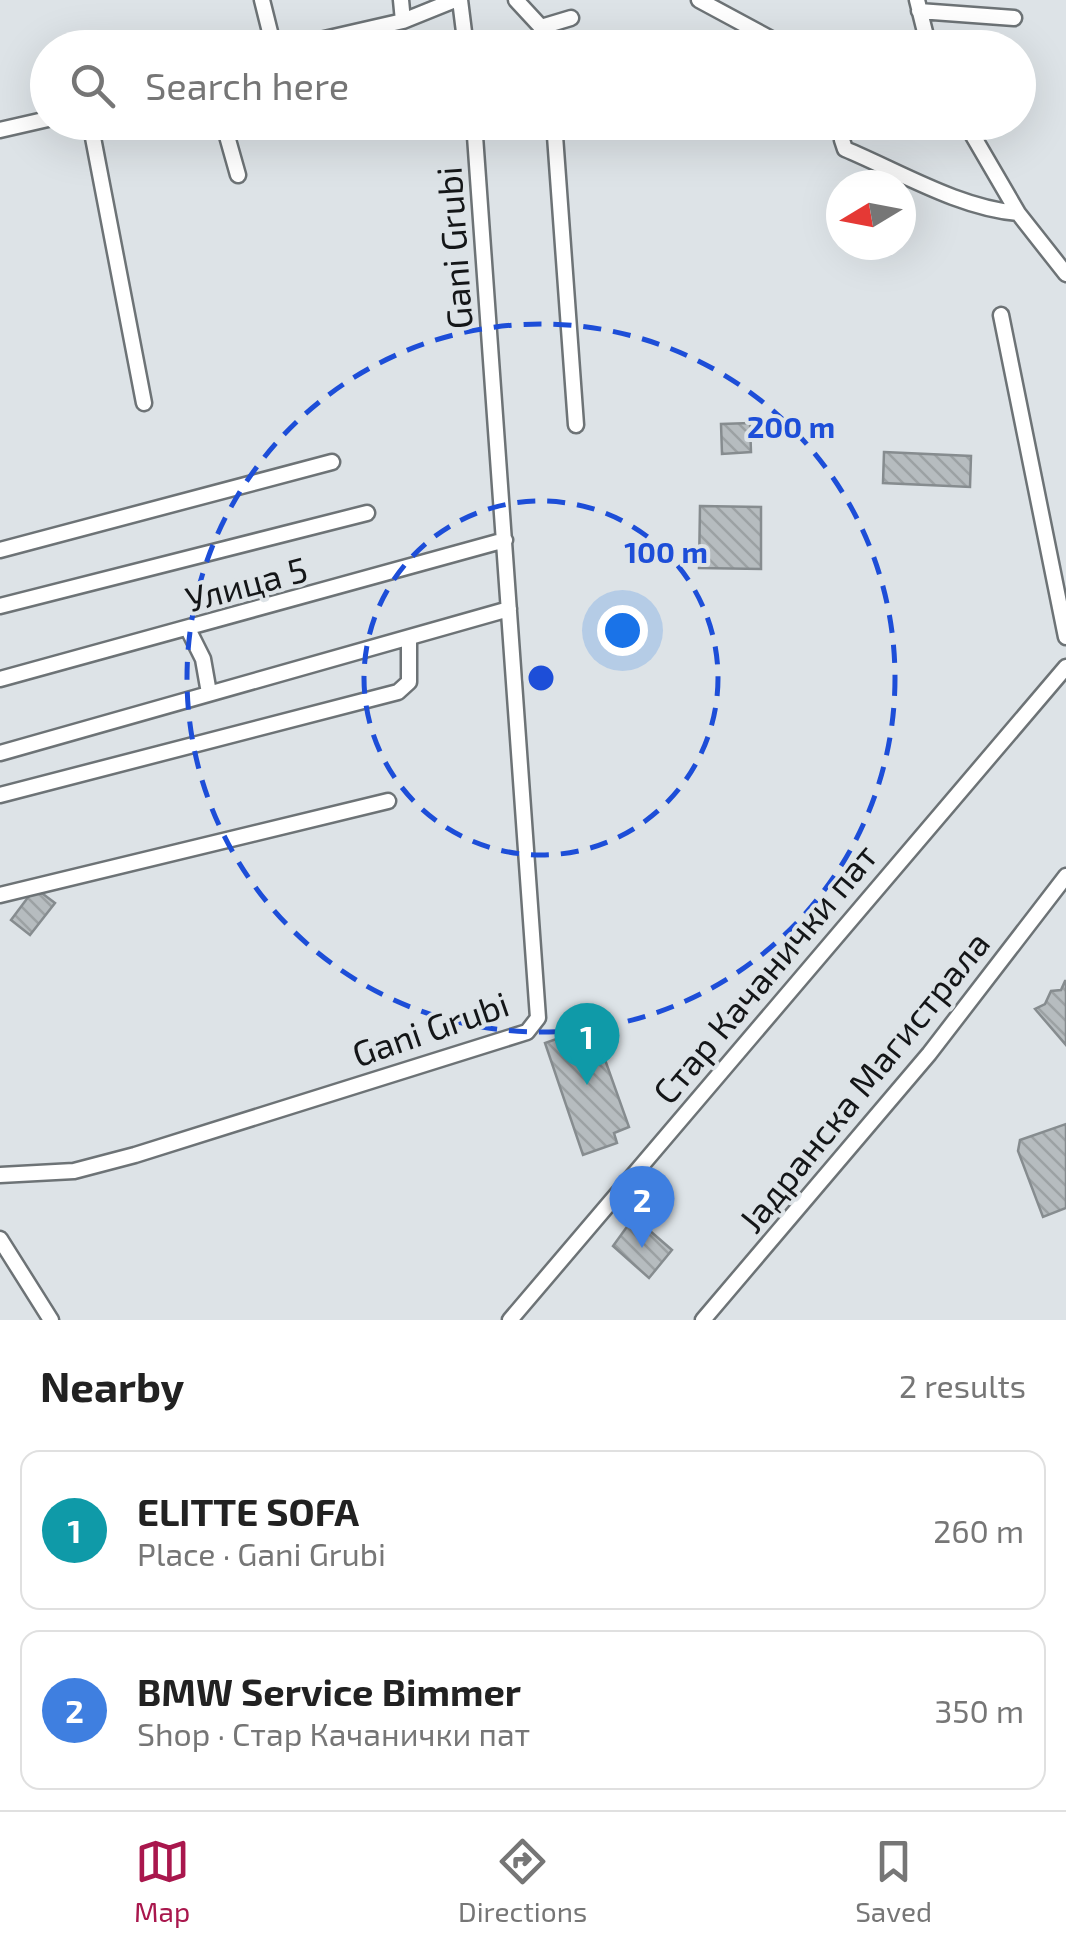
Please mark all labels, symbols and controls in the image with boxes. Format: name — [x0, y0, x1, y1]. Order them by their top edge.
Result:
search box — [30, 30, 1036, 140]
icon: search — [65, 58, 120, 113]
text: Search here — [145, 62, 349, 108]
street label: Gani Grubi — [426, 165, 480, 331]
north arrow — [826, 170, 916, 260]
text: 200 m — [747, 408, 835, 444]
text: 100 m — [624, 533, 708, 569]
street label: Улица 5 — [181, 547, 311, 619]
your location — [597, 605, 648, 656]
centre of rings — [523, 660, 559, 696]
street label: Стар Качанички пат — [643, 835, 885, 1111]
street label: Јадранска Магистрала — [729, 922, 997, 1240]
street label: Gani Grubi — [346, 982, 514, 1074]
pin: 1 — [554, 1002, 620, 1085]
pin: 2 — [610, 1166, 674, 1248]
text: Nearby — [40, 1360, 184, 1410]
text: 2 results — [899, 1366, 1026, 1404]
text: ELITTE SOFA — [137, 1488, 359, 1534]
text: 1 — [68, 1511, 81, 1549]
text: 260 m — [933, 1511, 1024, 1549]
text: Place · Gani Grubi — [137, 1534, 386, 1572]
text: BMW Service Bimmer — [137, 1668, 521, 1714]
text: 2 — [65, 1691, 84, 1729]
text: 350 m — [935, 1691, 1024, 1729]
text: Shop · Стар Качанички пат — [137, 1714, 530, 1752]
tab: Map — [134, 1834, 190, 1928]
tab: Directions — [458, 1834, 587, 1928]
tab: Saved — [855, 1834, 932, 1928]

